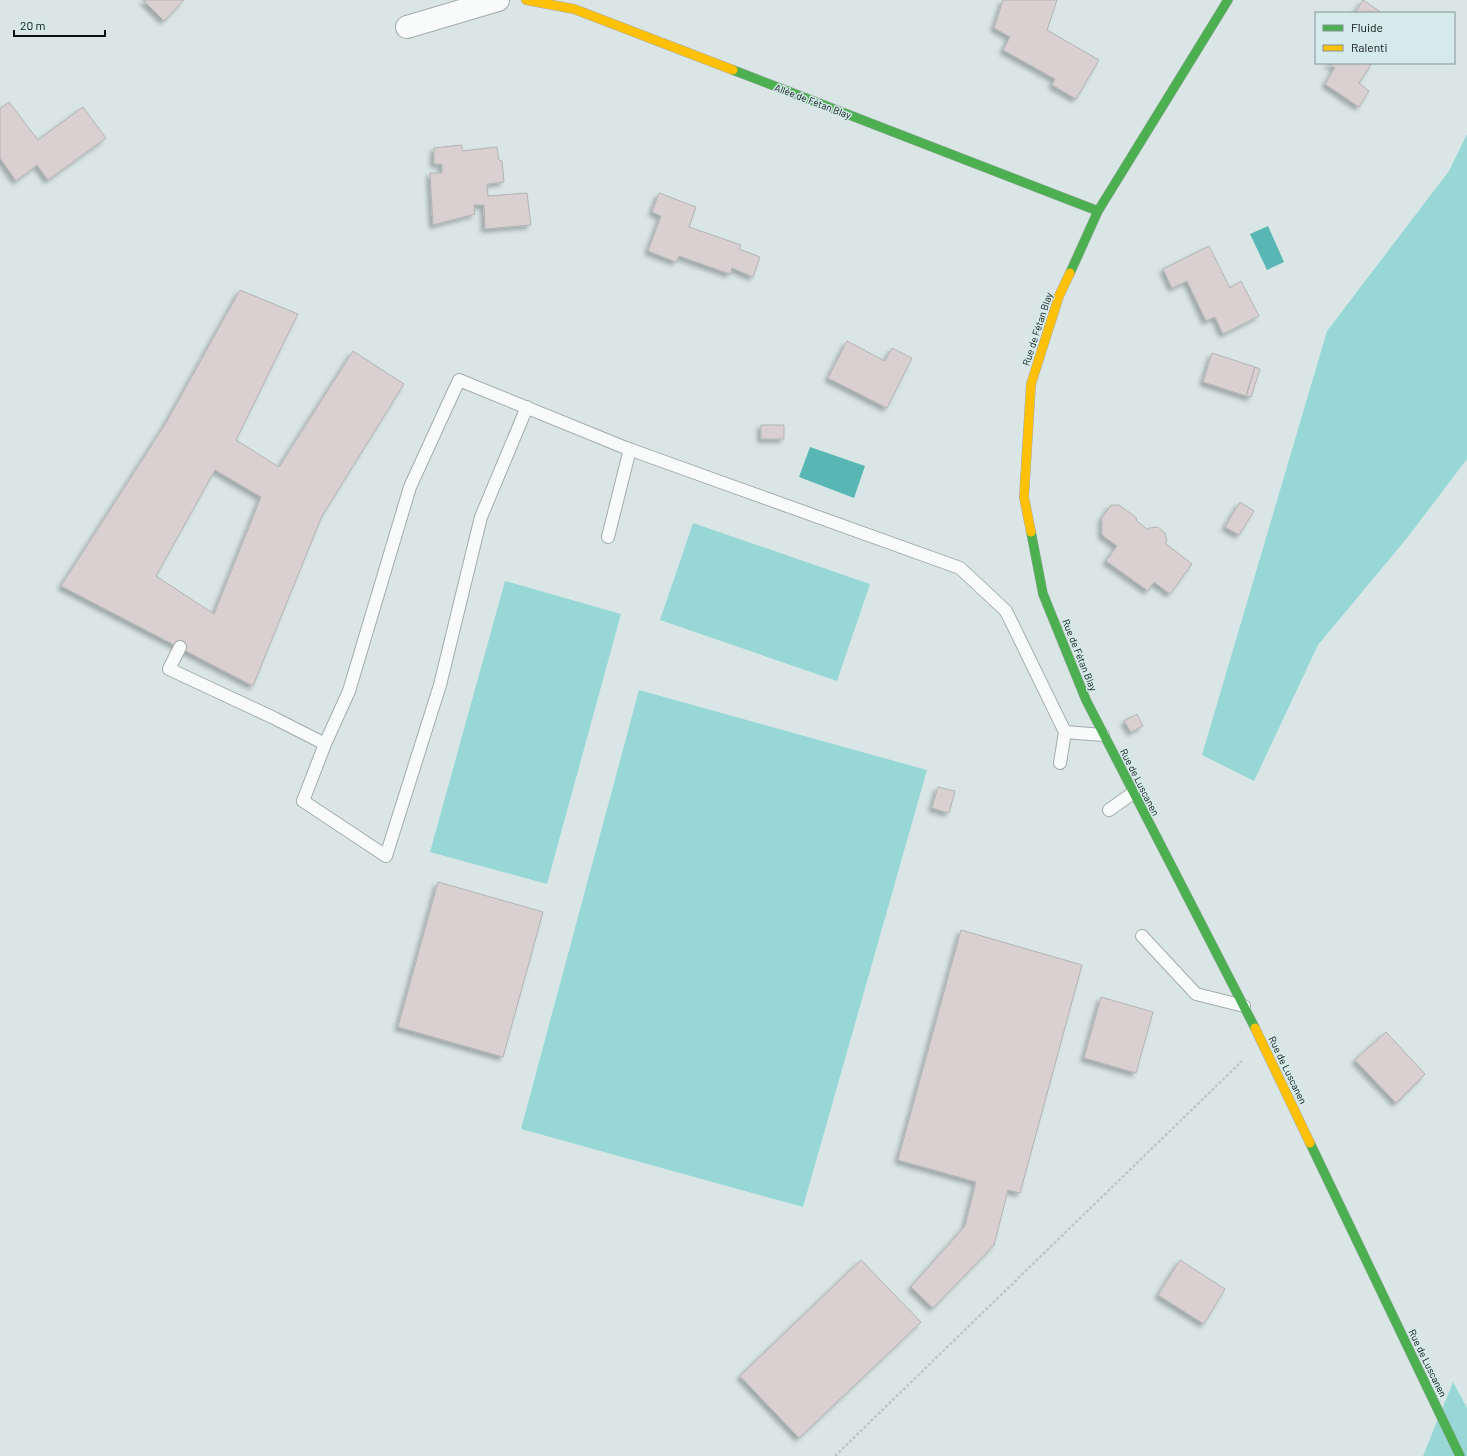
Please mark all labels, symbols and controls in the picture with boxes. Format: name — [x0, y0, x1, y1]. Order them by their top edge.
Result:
scale bar — [14, 12, 105, 38]
legend — [1315, 12, 1455, 64]
text: 20 m — [20, 18, 46, 32]
text: Fluide — [1351, 20, 1383, 34]
text: Ralenti — [1351, 40, 1388, 54]
street label: Allée de Fétan Blay — [773, 81, 853, 121]
street label: Rue de Fétan Blay — [1019, 290, 1055, 367]
street label: Rue de Fétan Blay — [1060, 617, 1100, 693]
street label: Rue de Luscanen — [1118, 746, 1162, 818]
street label: Rue de Luscanen — [1266, 1034, 1310, 1106]
street label: Rue de Luscanen — [1406, 1327, 1450, 1399]

